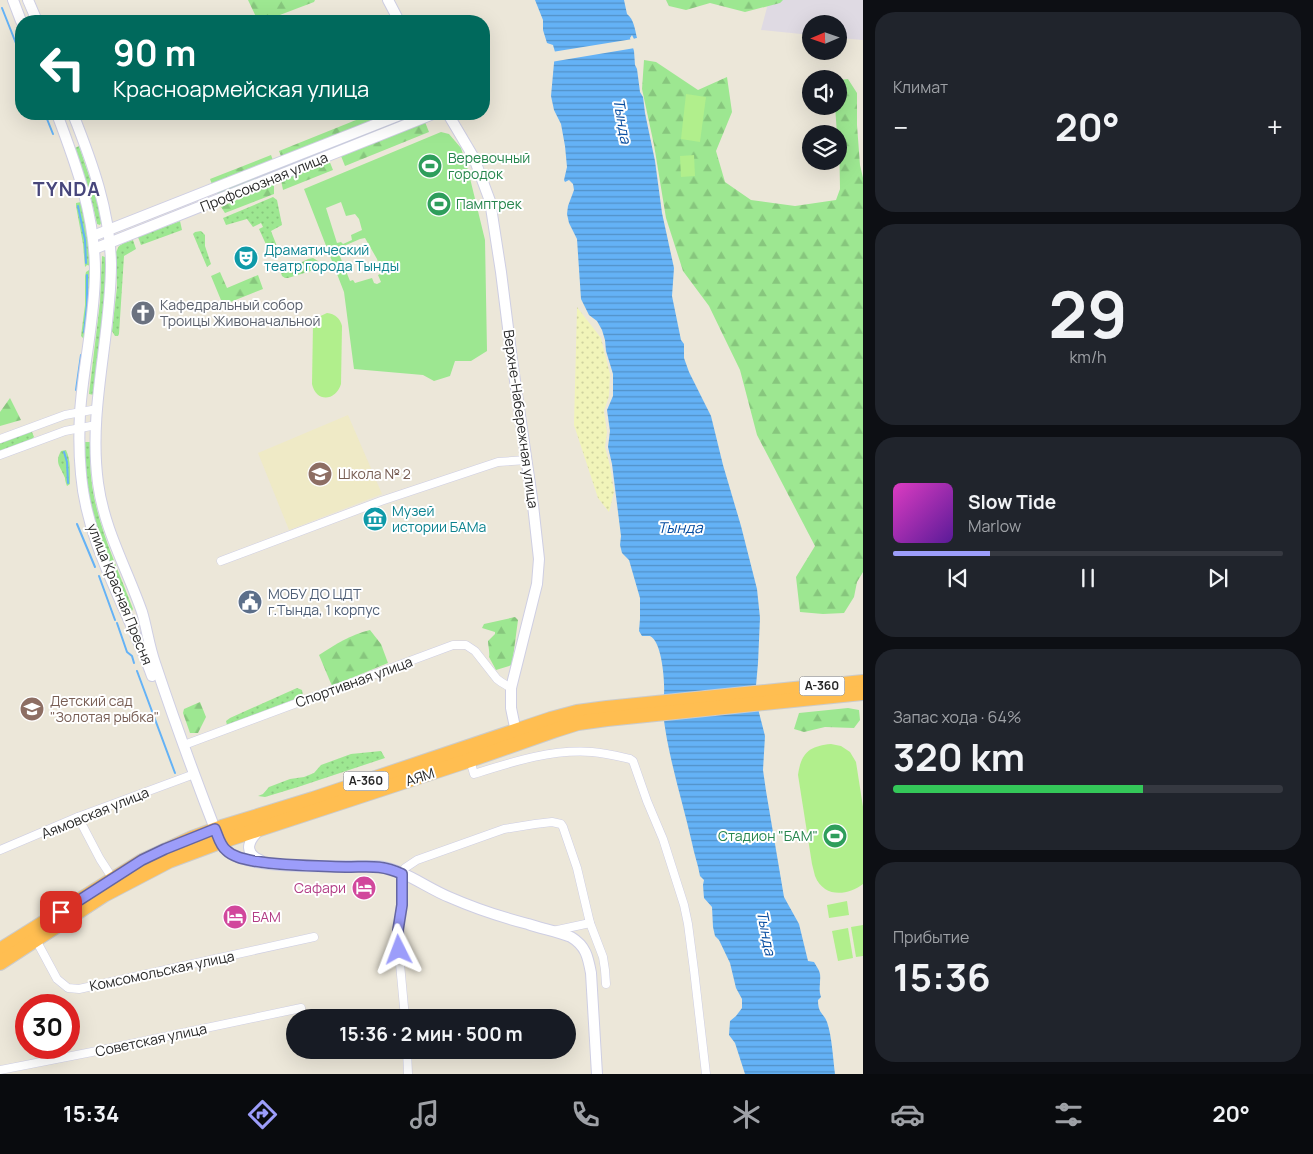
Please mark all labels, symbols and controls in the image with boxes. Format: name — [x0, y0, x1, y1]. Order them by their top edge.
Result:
north arrow — [802, 15, 848, 60]
map controls — [802, 15, 847, 170]
text: 90 m — [113, 29, 196, 77]
icon: left — [30, 35, 95, 100]
button: sound — [802, 70, 847, 115]
text: Красноармейская улица — [113, 74, 369, 104]
text: Климат — [893, 76, 948, 98]
water label: Тында — [608, 97, 637, 146]
text: 20° — [1055, 100, 1120, 152]
text: − — [893, 108, 908, 146]
text: + — [1267, 108, 1283, 146]
button: layers — [802, 125, 847, 170]
street label: Профсоюзная улица — [197, 147, 331, 216]
place label: Веревочный городок — [448, 148, 530, 183]
sports icon: Веревочный городок — [417, 153, 443, 179]
district label: TYNDA — [33, 176, 101, 202]
sports icon: Памптрек — [426, 191, 452, 217]
place label: Памптрек — [456, 194, 523, 213]
place label: Драматический театр города Тынды — [264, 240, 399, 275]
theatre icon: Драматический театр города Тынды — [233, 245, 259, 271]
text: 29 — [1048, 269, 1128, 358]
place label: Кафедральный собор Троицы Живоначальной — [160, 295, 321, 330]
church icon: Кафедральный собор Троицы Живоначальной — [130, 300, 156, 326]
street label: Верхне-Набережная улица — [500, 328, 543, 510]
text: km/h — [1069, 346, 1107, 368]
school or university icon: Школа № 2 — [307, 461, 333, 487]
place label: Школа № 2 — [338, 464, 411, 483]
text: Slow Tide — [968, 489, 1056, 515]
place label: Музей истории БАМа — [392, 501, 486, 536]
museum icon: Музей истории БАМа — [362, 506, 388, 532]
text: Marlow — [968, 515, 1021, 537]
water label: Тында — [657, 517, 703, 538]
street label: улица Красная Пресня — [83, 520, 158, 667]
icon: previous — [944, 564, 972, 592]
icon: pause — [1074, 564, 1102, 592]
icon: next — [1204, 564, 1232, 592]
place label: МОБУ ДО ЦДТ г.Тында, 1 корпус — [268, 584, 380, 619]
public building icon: МОБУ ДО ЦДТ г.Тында, 1 корпус — [237, 589, 263, 615]
street label: Спортивная улица — [293, 652, 415, 712]
road number: А-360 — [800, 676, 844, 696]
place label: Детский сад "Золотая рыбка" — [50, 691, 159, 726]
school or university icon: Детский сад "Золотая рыбка" — [19, 696, 45, 722]
text: Запас хода · 64% — [893, 706, 1021, 728]
text: 320 km — [893, 730, 1025, 782]
street label: АЯМ — [403, 763, 437, 790]
road number: А-360 — [344, 771, 388, 790]
street label: Аямовская улица — [38, 782, 152, 843]
sports icon: Стадион "БАМ" — [822, 823, 848, 849]
place label: Стадион "БАМ" — [718, 826, 818, 845]
hotel icon: Сафари — [351, 875, 377, 901]
place label: Сафари — [294, 878, 346, 897]
pin — [40, 891, 82, 933]
icon: arrive — [47, 898, 75, 926]
hotel icon: БАМ — [222, 904, 248, 930]
place label: БАМ — [252, 907, 281, 926]
water label: Тында — [752, 909, 781, 958]
position arrow — [372, 923, 424, 975]
text: Прибытие — [893, 926, 969, 948]
street label: Комсомольская улица — [88, 946, 236, 995]
text: 15:36 — [893, 950, 991, 1002]
speed limit sign: 30 — [15, 994, 80, 1059]
street label: Советская улица — [93, 1018, 208, 1061]
text: 15:36 · 2 мин · 500 m — [339, 1021, 523, 1047]
icon: directions — [245, 1097, 280, 1132]
icon: music — [407, 1097, 442, 1132]
icon: phone — [568, 1097, 603, 1132]
icon: climate — [729, 1097, 764, 1132]
icon: car — [890, 1097, 925, 1132]
icon: filters — [1051, 1097, 1086, 1132]
text: 15:34 — [63, 1099, 119, 1129]
text: 20° — [1212, 1099, 1250, 1129]

